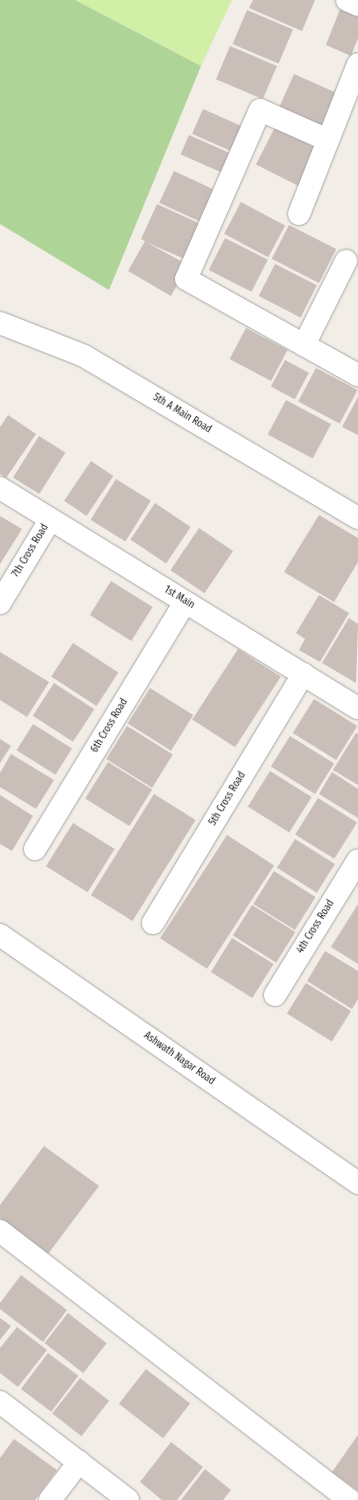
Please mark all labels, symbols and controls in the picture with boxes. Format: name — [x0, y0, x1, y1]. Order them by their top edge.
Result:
street label: 5th A Main Road — [151, 392, 213, 436]
street label: 7th Cross Road — [10, 522, 52, 580]
street label: 1st Main — [162, 584, 196, 612]
street label: 6th Cross Road — [89, 697, 131, 755]
street label: 5th Cross Road — [207, 770, 249, 828]
street label: 4th Cross Road — [295, 898, 337, 956]
street label: Ashwath Nagar Road — [141, 1030, 217, 1088]

